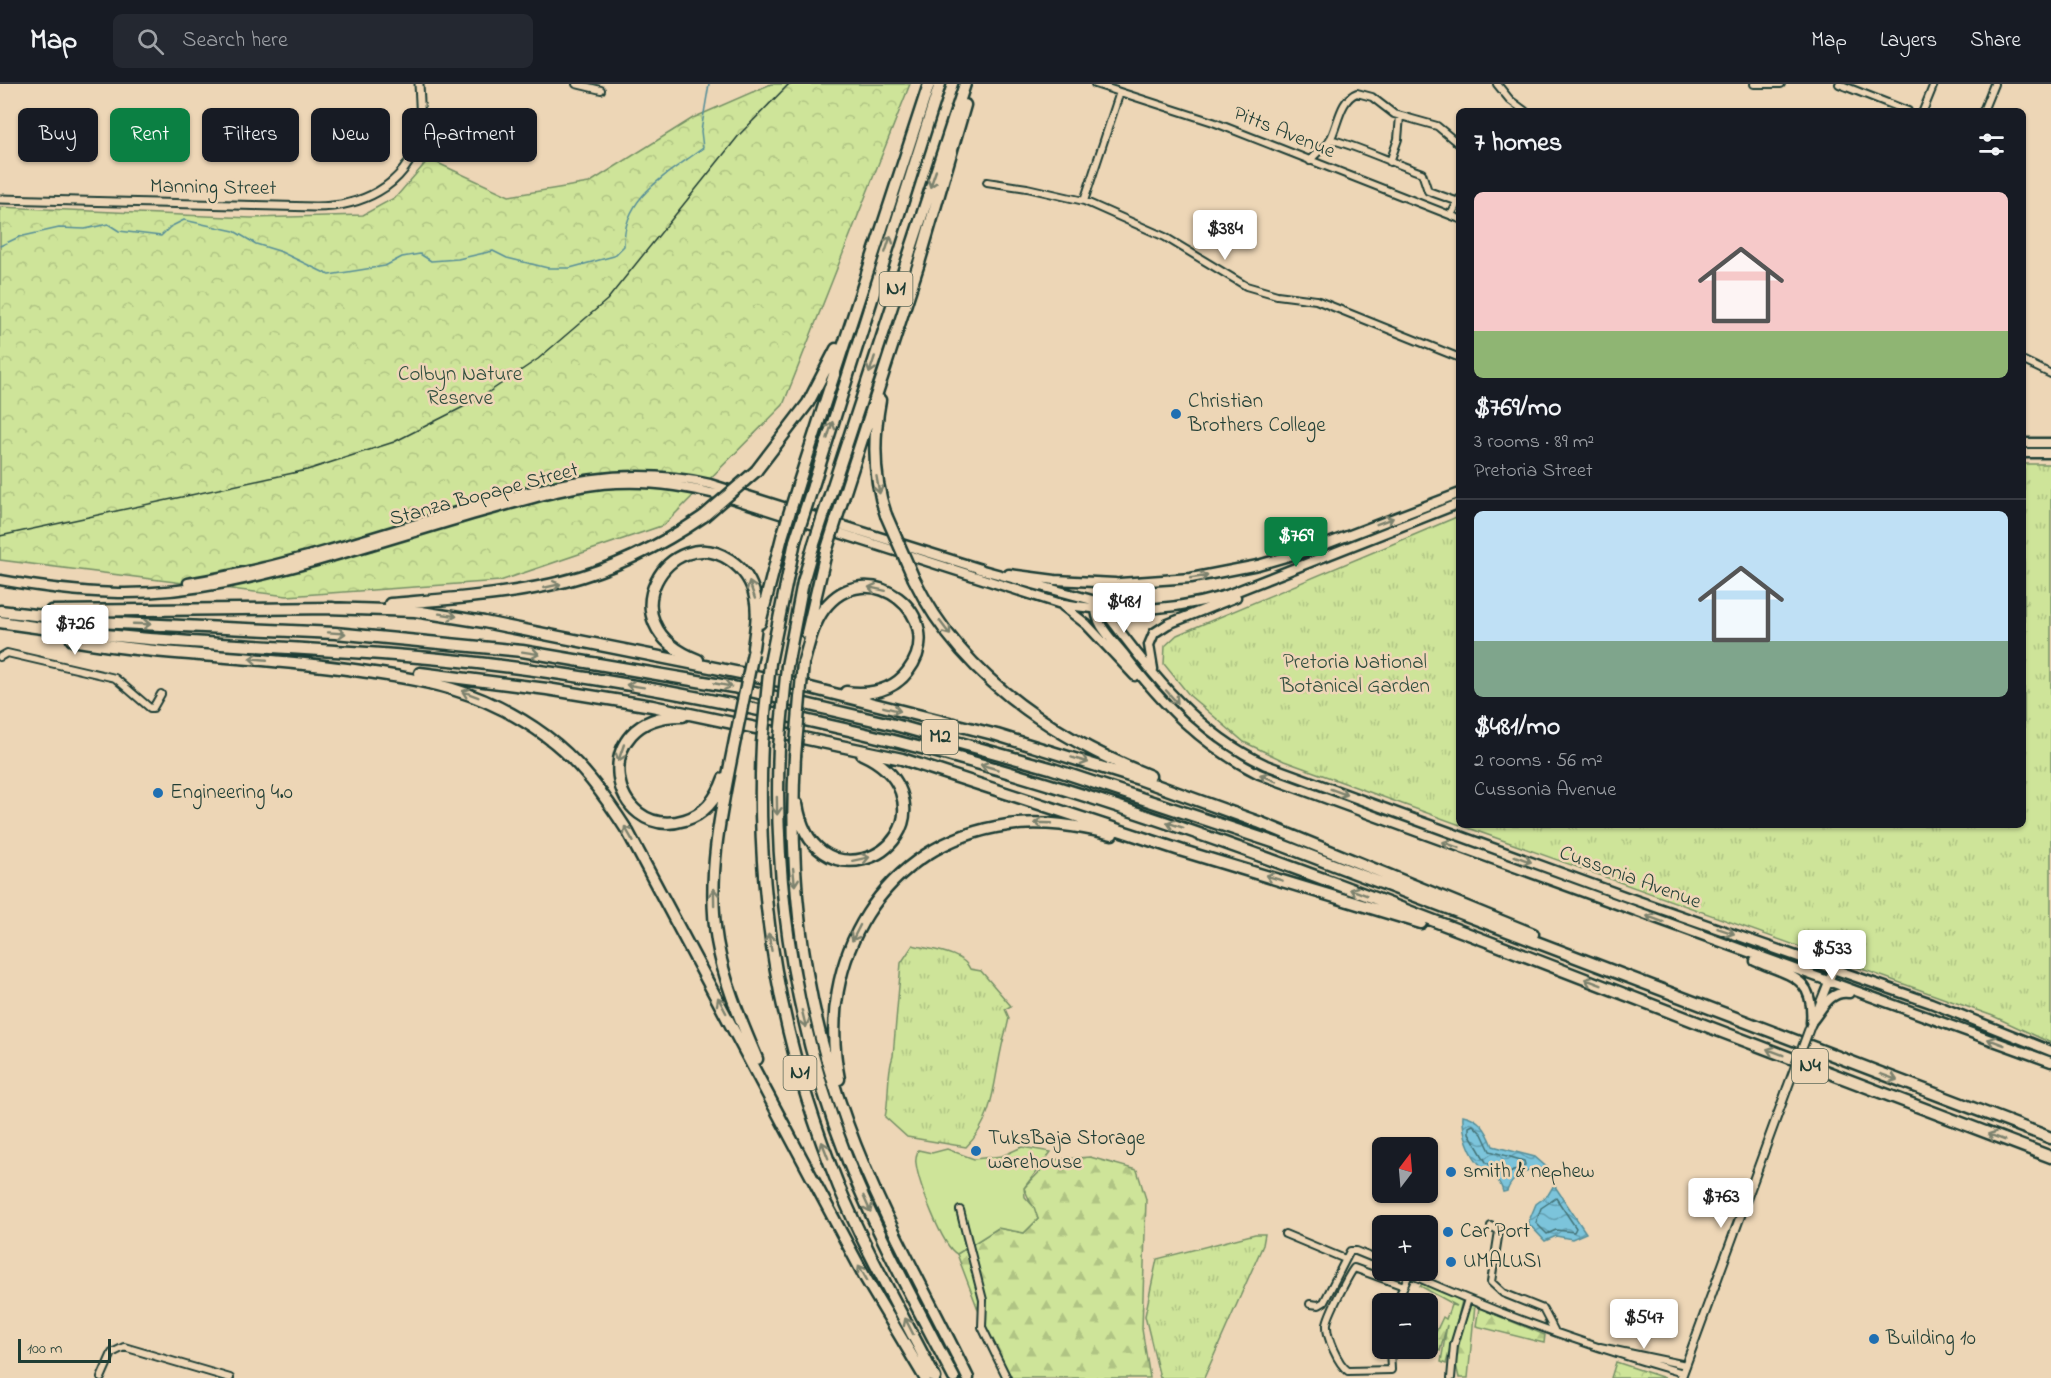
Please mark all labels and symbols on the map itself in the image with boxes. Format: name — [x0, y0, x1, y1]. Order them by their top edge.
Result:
street label: Pitts Avenue — [1229, 99, 1340, 167]
one-way arrow — [926, 169, 937, 188]
street label: Manning Street — [149, 172, 277, 206]
pin: $384 — [1189, 210, 1261, 261]
one-way arrow — [883, 235, 894, 254]
road number: N1 — [880, 272, 912, 306]
one-way arrow — [866, 355, 877, 374]
park label: Colbyn Nature Reserve — [398, 360, 523, 414]
place label: Christian Brothers College — [1187, 387, 1326, 443]
marker: Christian Brothers College — [1169, 407, 1183, 421]
one-way arrow — [825, 421, 836, 440]
street label: Stanza Bopape Street — [386, 455, 582, 535]
one-way arrow — [873, 475, 884, 494]
one-way arrow — [1376, 515, 1394, 526]
pin: $769 — [1260, 517, 1332, 568]
one-way arrow — [1189, 571, 1208, 582]
one-way arrow — [542, 580, 561, 592]
one-way arrow — [746, 581, 757, 600]
one-way arrow — [868, 583, 887, 594]
pin: $481 — [1088, 583, 1160, 634]
pin: $726 — [39, 605, 111, 656]
one-way arrow — [437, 610, 457, 621]
one-way arrow — [131, 619, 151, 630]
one-way arrow — [939, 620, 952, 636]
one-way arrow — [326, 628, 346, 639]
one-way arrow — [520, 647, 540, 658]
park label: Pretoria National Botanical Garden — [1279, 648, 1430, 702]
one-way arrow — [248, 653, 268, 664]
one-way arrow — [626, 680, 645, 691]
one-way arrow — [713, 680, 732, 691]
one-way arrow — [461, 688, 480, 699]
one-way arrow — [1165, 689, 1179, 704]
one-way arrow — [883, 703, 902, 715]
road number: M2 — [922, 720, 958, 754]
one-way arrow — [614, 743, 625, 762]
one-way arrow — [1070, 755, 1089, 766]
one-way arrow — [980, 760, 999, 772]
one-way arrow — [1260, 772, 1278, 784]
place label: Engineering 4.0 — [170, 778, 293, 810]
marker: Engineering 4.0 — [151, 786, 165, 800]
one-way arrow — [1329, 788, 1348, 799]
one-way arrow — [772, 795, 783, 815]
one-way arrow — [1033, 818, 1053, 829]
one-way arrow — [1166, 819, 1185, 830]
one-way arrow — [622, 826, 634, 843]
street label: Cussonia Avenue — [1555, 838, 1706, 918]
one-way arrow — [1443, 839, 1461, 850]
one-way arrow — [851, 853, 870, 864]
one-way arrow — [1513, 854, 1531, 865]
one-way arrow — [789, 867, 800, 887]
one-way arrow — [1265, 872, 1284, 883]
one-way arrow — [1349, 886, 1368, 897]
one-way arrow — [708, 887, 720, 907]
one-way arrow — [1646, 912, 1665, 923]
one-way arrow — [850, 924, 861, 942]
one-way arrow — [1716, 926, 1735, 937]
pin: $533 — [1796, 930, 1868, 981]
one-way arrow — [764, 932, 775, 952]
one-way arrow — [1584, 976, 1603, 987]
one-way arrow — [716, 997, 728, 1014]
one-way arrow — [798, 1010, 810, 1029]
one-way arrow — [1987, 1036, 2006, 1047]
one-way arrow — [1766, 1046, 1785, 1057]
road number: N4 — [1792, 1049, 1828, 1083]
road number: N1 — [784, 1056, 816, 1090]
one-way arrow — [1879, 1072, 1898, 1083]
place label: TuksBaja Storage warehouse — [988, 1124, 1146, 1178]
one-way arrow — [1987, 1130, 2006, 1141]
north arrow — [1372, 1137, 1438, 1203]
one-way arrow — [819, 1141, 830, 1160]
marker: TuksBaja Storage warehouse — [969, 1144, 983, 1158]
place label: smith & nephew — [1463, 1157, 1595, 1187]
marker: smith & nephew — [1444, 1165, 1458, 1179]
pin: $763 — [1685, 1178, 1757, 1229]
one-way arrow — [861, 1194, 873, 1212]
place label: Car Port — [1460, 1217, 1530, 1247]
marker: Car Port — [1441, 1225, 1455, 1239]
place label: UMALUSI — [1463, 1247, 1541, 1277]
marker: UMALUSI — [1444, 1255, 1458, 1269]
one-way arrow — [857, 1265, 868, 1283]
pin: $547 — [1608, 1299, 1680, 1350]
one-way arrow — [903, 1318, 915, 1335]
place label: Building 10 — [1885, 1324, 1976, 1356]
marker: Building 10 — [1867, 1332, 1881, 1346]
scale bar — [18, 1336, 111, 1364]

